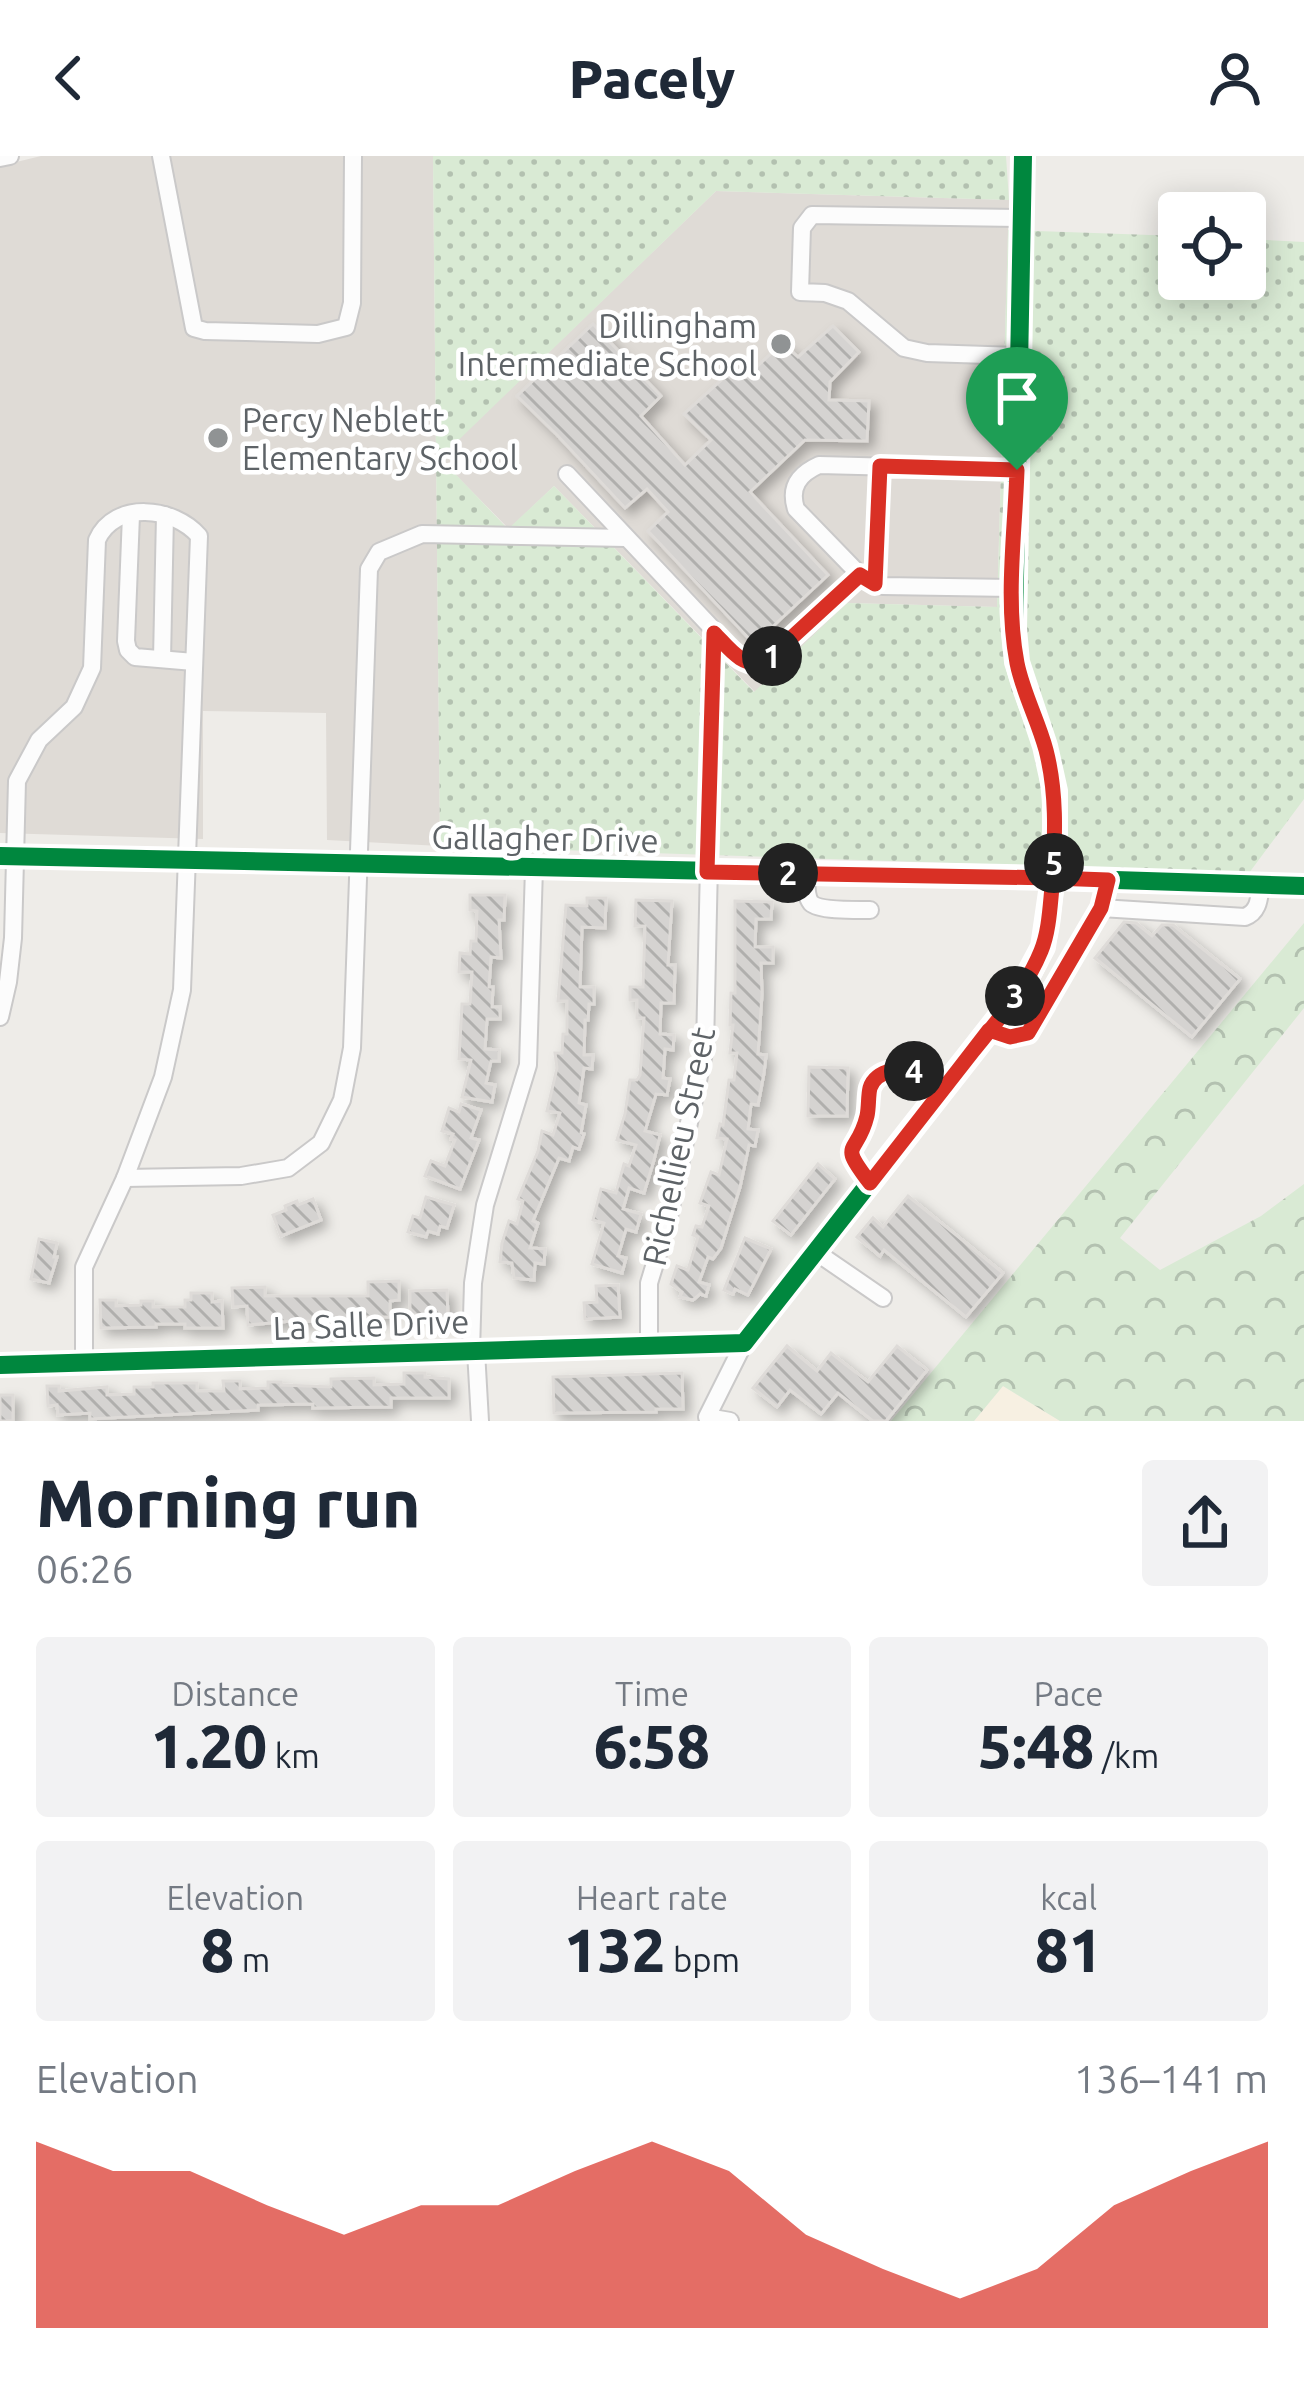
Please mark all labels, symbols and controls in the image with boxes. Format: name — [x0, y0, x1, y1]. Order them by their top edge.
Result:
icon: back — [36, 45, 102, 111]
icon: person — [1202, 45, 1268, 111]
text: Pacely — [569, 48, 735, 108]
map controls — [1158, 192, 1266, 300]
button: locate — [1158, 192, 1266, 300]
place label: Dillingham Intermediate School — [458, 307, 757, 382]
marker: Dillingham Intermediate School — [768, 331, 794, 357]
pin — [966, 347, 1068, 470]
icon: arrive — [984, 365, 1050, 431]
place label: Percy Neblett Elementary School — [242, 401, 518, 476]
marker: Percy Neblett Elementary School — [205, 425, 231, 451]
pin: 1 — [742, 626, 802, 686]
text: 1 — [763, 637, 781, 674]
street label: Gallagher Drive — [431, 818, 659, 858]
pin: 5 — [1024, 833, 1084, 893]
pin: 2 — [758, 843, 818, 903]
text: 5 — [1045, 844, 1063, 881]
text: 2 — [779, 854, 797, 891]
pin: 3 — [985, 966, 1045, 1026]
text: 3 — [1006, 977, 1024, 1014]
street label: Richellieu Street — [635, 1023, 721, 1269]
pin: 4 — [884, 1041, 944, 1101]
text: 4 — [905, 1052, 923, 1089]
street label: La Salle Drive — [272, 1302, 470, 1346]
button: share — [1142, 1460, 1268, 1586]
text: Morning run — [36, 1465, 421, 1539]
text: 06:26 — [36, 1547, 134, 1590]
text: Distance — [171, 1675, 299, 1712]
text: Time — [615, 1675, 689, 1712]
text: Pace — [1034, 1675, 1104, 1712]
text: 1.20 — [151, 1712, 267, 1779]
text: 6:58 — [594, 1712, 710, 1779]
text: 5:48 — [978, 1712, 1094, 1779]
text: km — [267, 1737, 320, 1774]
text: /km — [1094, 1737, 1159, 1774]
text: Elevation — [167, 1879, 304, 1916]
text: Heart rate — [576, 1879, 728, 1916]
text: kcal — [1040, 1879, 1097, 1916]
text: 8 — [200, 1916, 234, 1983]
text: 132 — [564, 1916, 665, 1983]
text: 81 — [1035, 1916, 1103, 1983]
text: m — [234, 1941, 270, 1978]
text: bpm — [665, 1941, 740, 1978]
text: Elevation — [36, 2057, 199, 2100]
text: 136–141 m — [1074, 2057, 1268, 2100]

